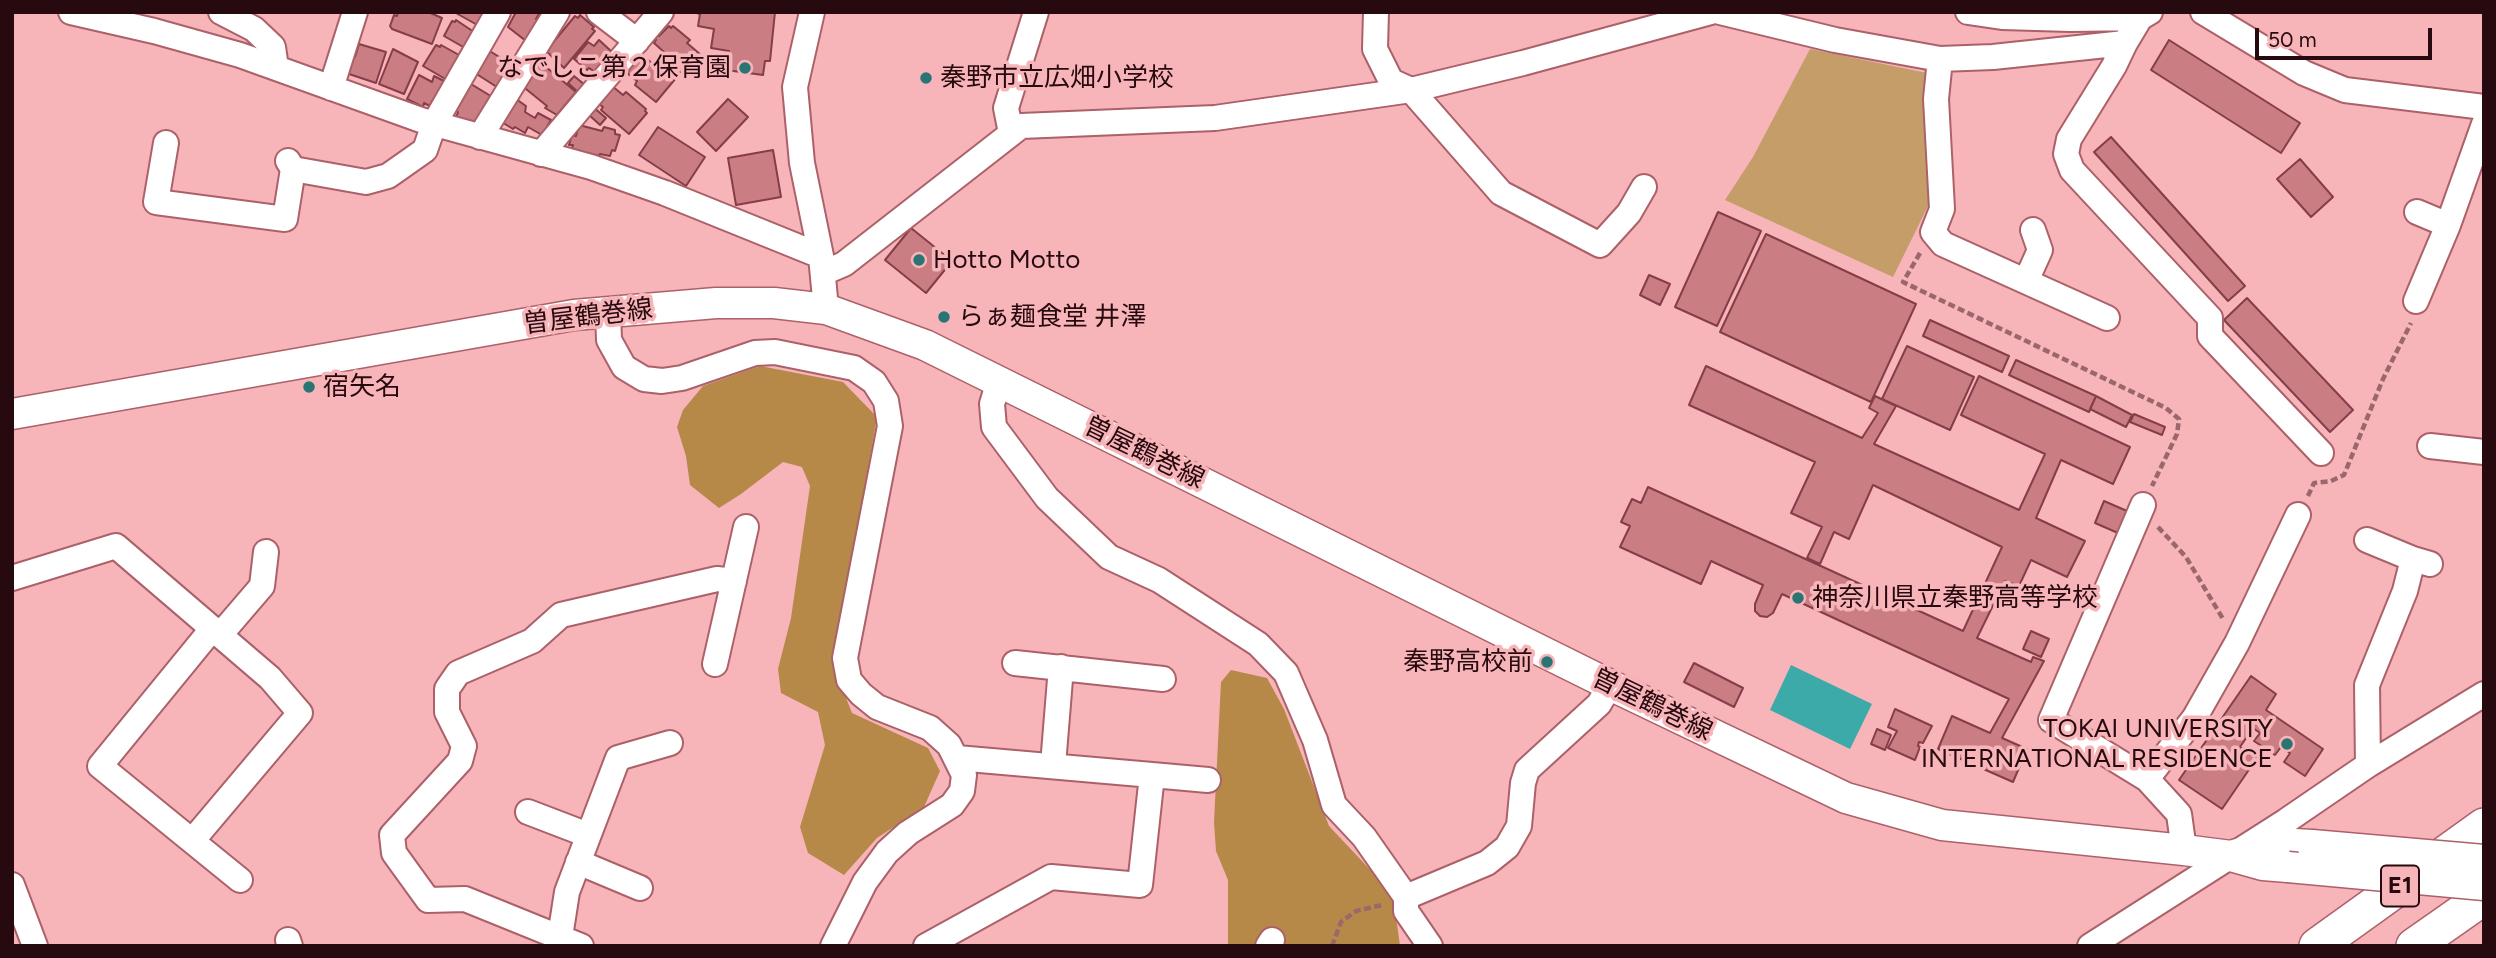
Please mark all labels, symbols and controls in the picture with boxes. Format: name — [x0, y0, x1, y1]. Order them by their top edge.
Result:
scale bar — [2258, 14, 2435, 58]
text: 50 m — [2268, 27, 2317, 52]
place label: なでしこ第２保育園 — [497, 52, 731, 84]
marker: なでしこ第２保育園 — [737, 60, 753, 76]
place label: 秦野市立広畑小学校 — [940, 62, 1174, 94]
marker: 秦野市立広畑小学校 — [918, 70, 934, 86]
place label: Hotto Motto — [933, 244, 1080, 276]
marker: Hotto Motto — [911, 252, 927, 268]
street label: 曽屋鶴巻線 — [522, 294, 654, 340]
place label: らぁ麺食堂 井澤 — [958, 301, 1146, 333]
marker: らぁ麺食堂 井澤 — [936, 309, 952, 325]
place label: 宿矢名 — [323, 371, 401, 403]
marker: 宿矢名 — [301, 379, 317, 395]
street label: 曽屋鶴巻線 — [1079, 410, 1209, 496]
place label: 神奈川県立秦野高等学校 — [1812, 582, 2098, 614]
marker: 神奈川県立秦野高等学校 — [1790, 590, 1806, 606]
place label: 秦野高校前 — [1403, 646, 1533, 678]
marker: 秦野高校前 — [1539, 654, 1555, 670]
street label: 曽屋鶴巻線 — [1587, 662, 1717, 748]
place label: TOKAI UNIVERSITY INTERNATIONAL RESIDENCE — [1921, 713, 2273, 774]
marker: TOKAI UNIVERSITY INTERNATIONAL RESIDENCE — [2279, 736, 2295, 752]
road number: E1 — [2381, 866, 2419, 906]

